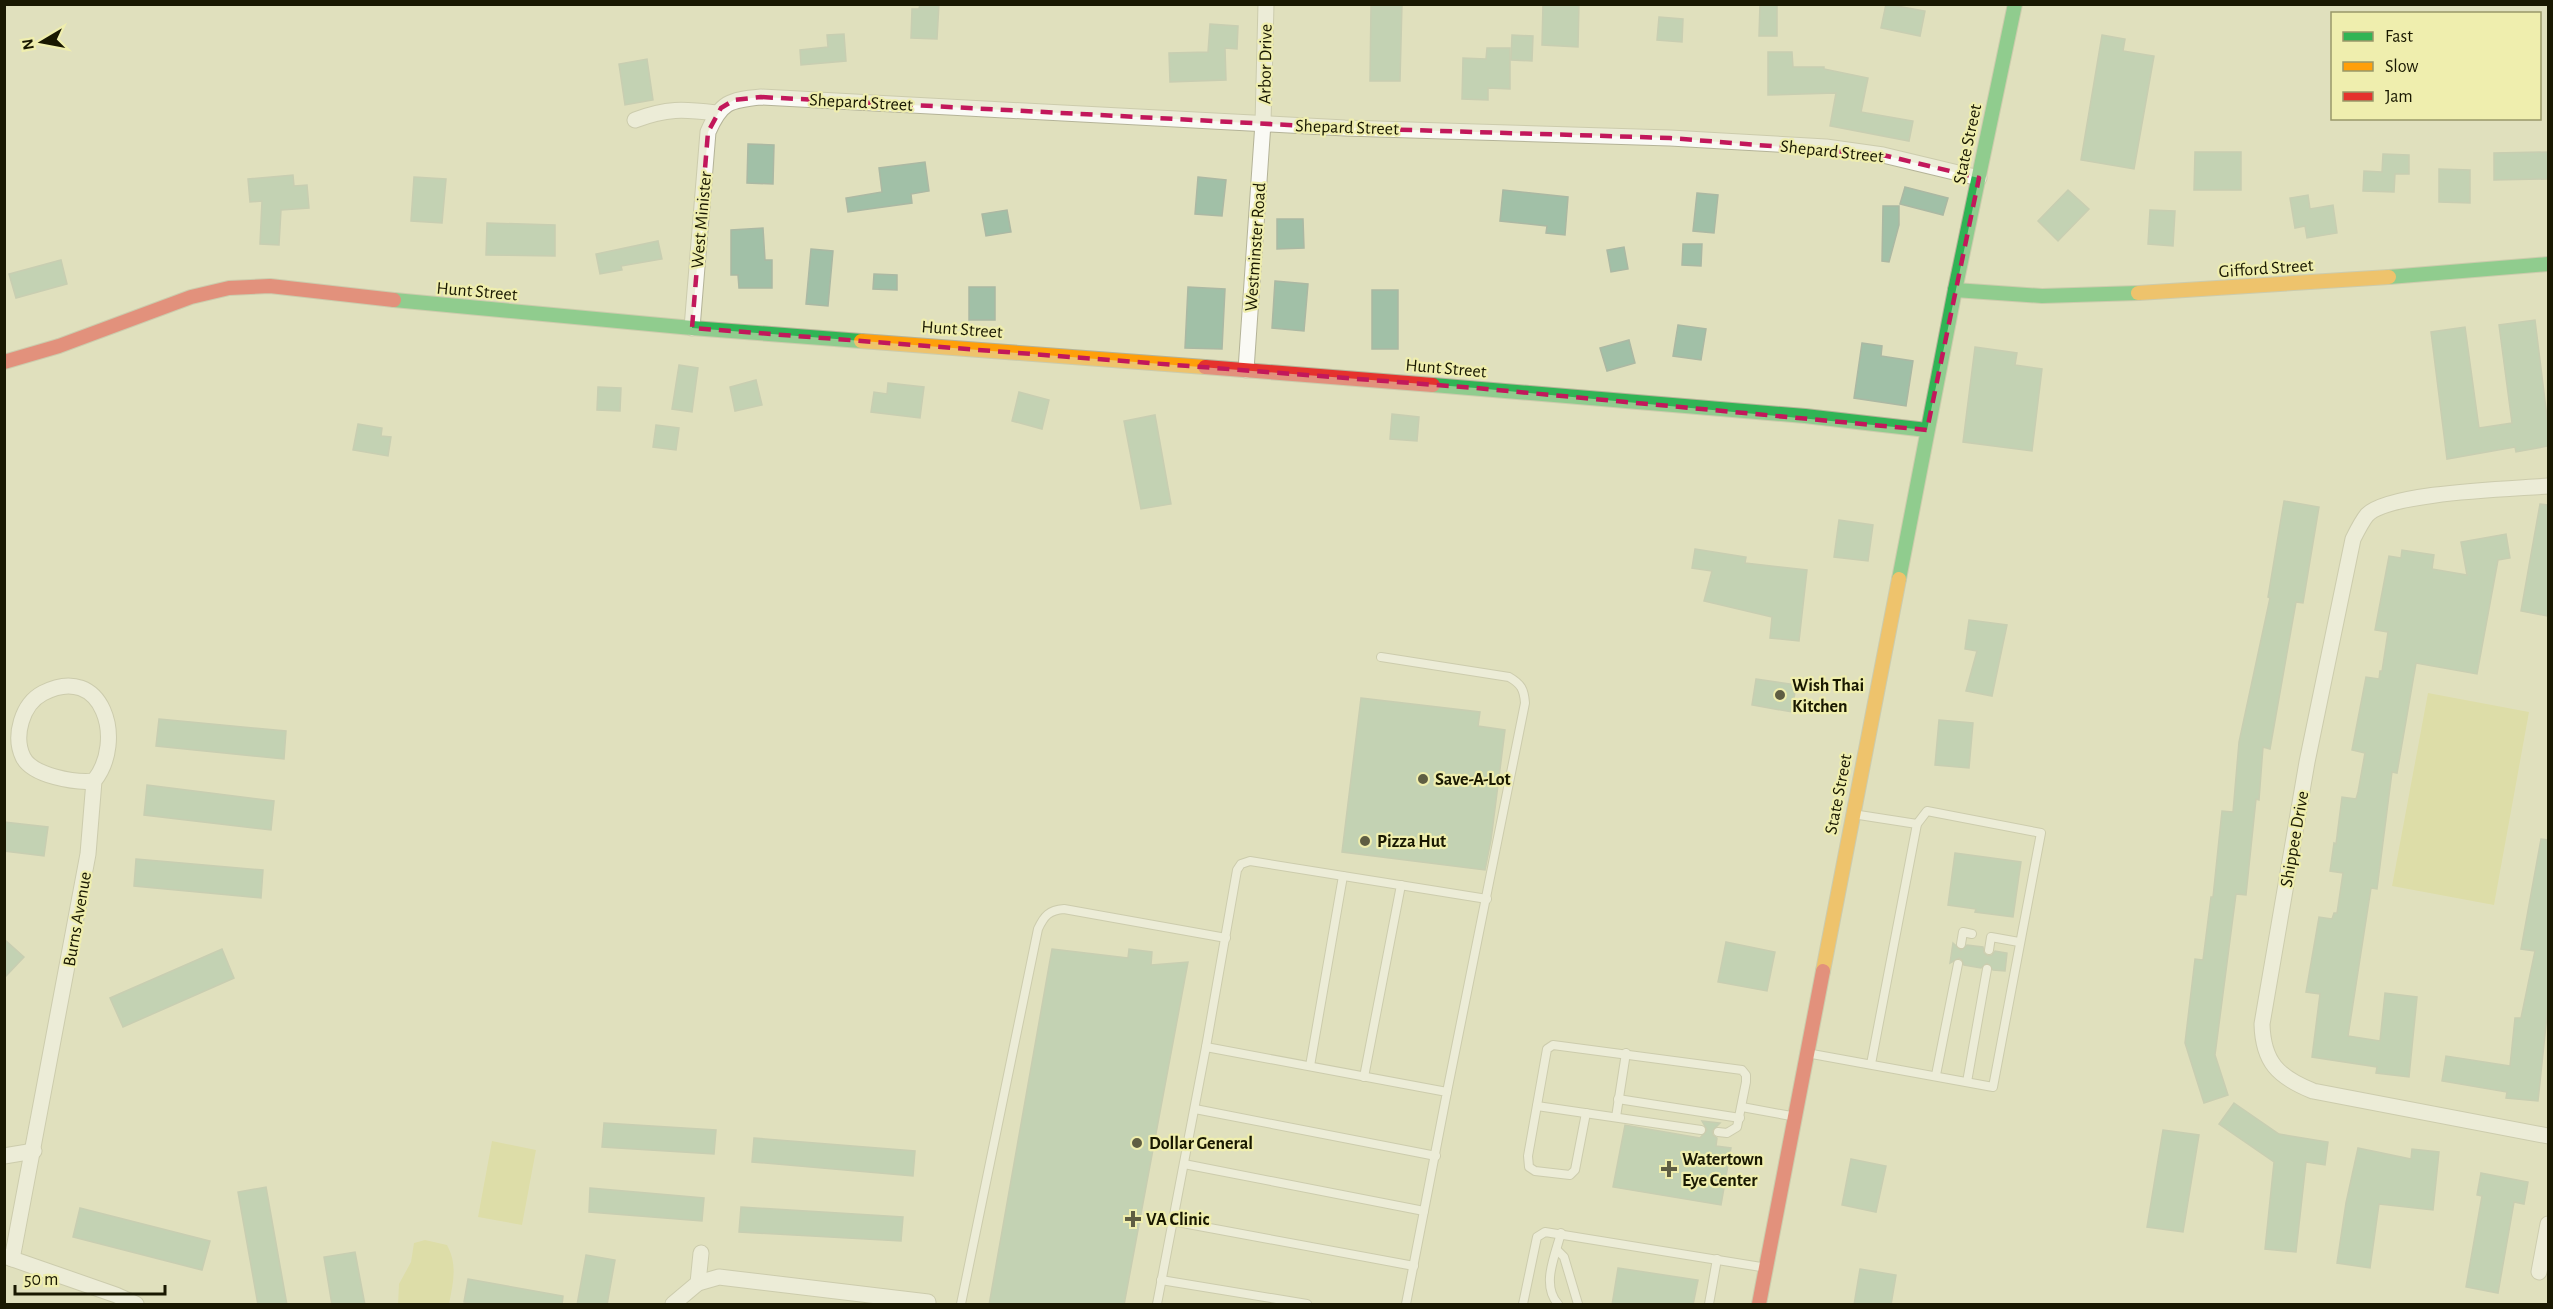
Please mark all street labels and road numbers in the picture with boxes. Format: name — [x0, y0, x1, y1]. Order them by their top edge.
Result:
street label: Arbor Drive — [1256, 24, 1276, 104]
street label: Shepard Street — [809, 91, 913, 115]
street label: State Street — [1951, 102, 1985, 186]
street label: Shepard Street — [1295, 117, 1399, 139]
street label: Shepard Street — [1779, 138, 1885, 166]
street label: West Minister — [689, 171, 715, 269]
street label: Westminster Road — [1243, 182, 1269, 312]
street label: Gifford Street — [2218, 257, 2314, 281]
street label: Hunt Street — [436, 279, 519, 305]
street label: Hunt Street — [921, 318, 1003, 342]
street label: Hunt Street — [1405, 356, 1488, 382]
street label: State Street — [1822, 752, 1856, 836]
street label: Shippee Drive — [2278, 790, 2312, 889]
street label: Burns Avenue — [61, 870, 95, 968]

